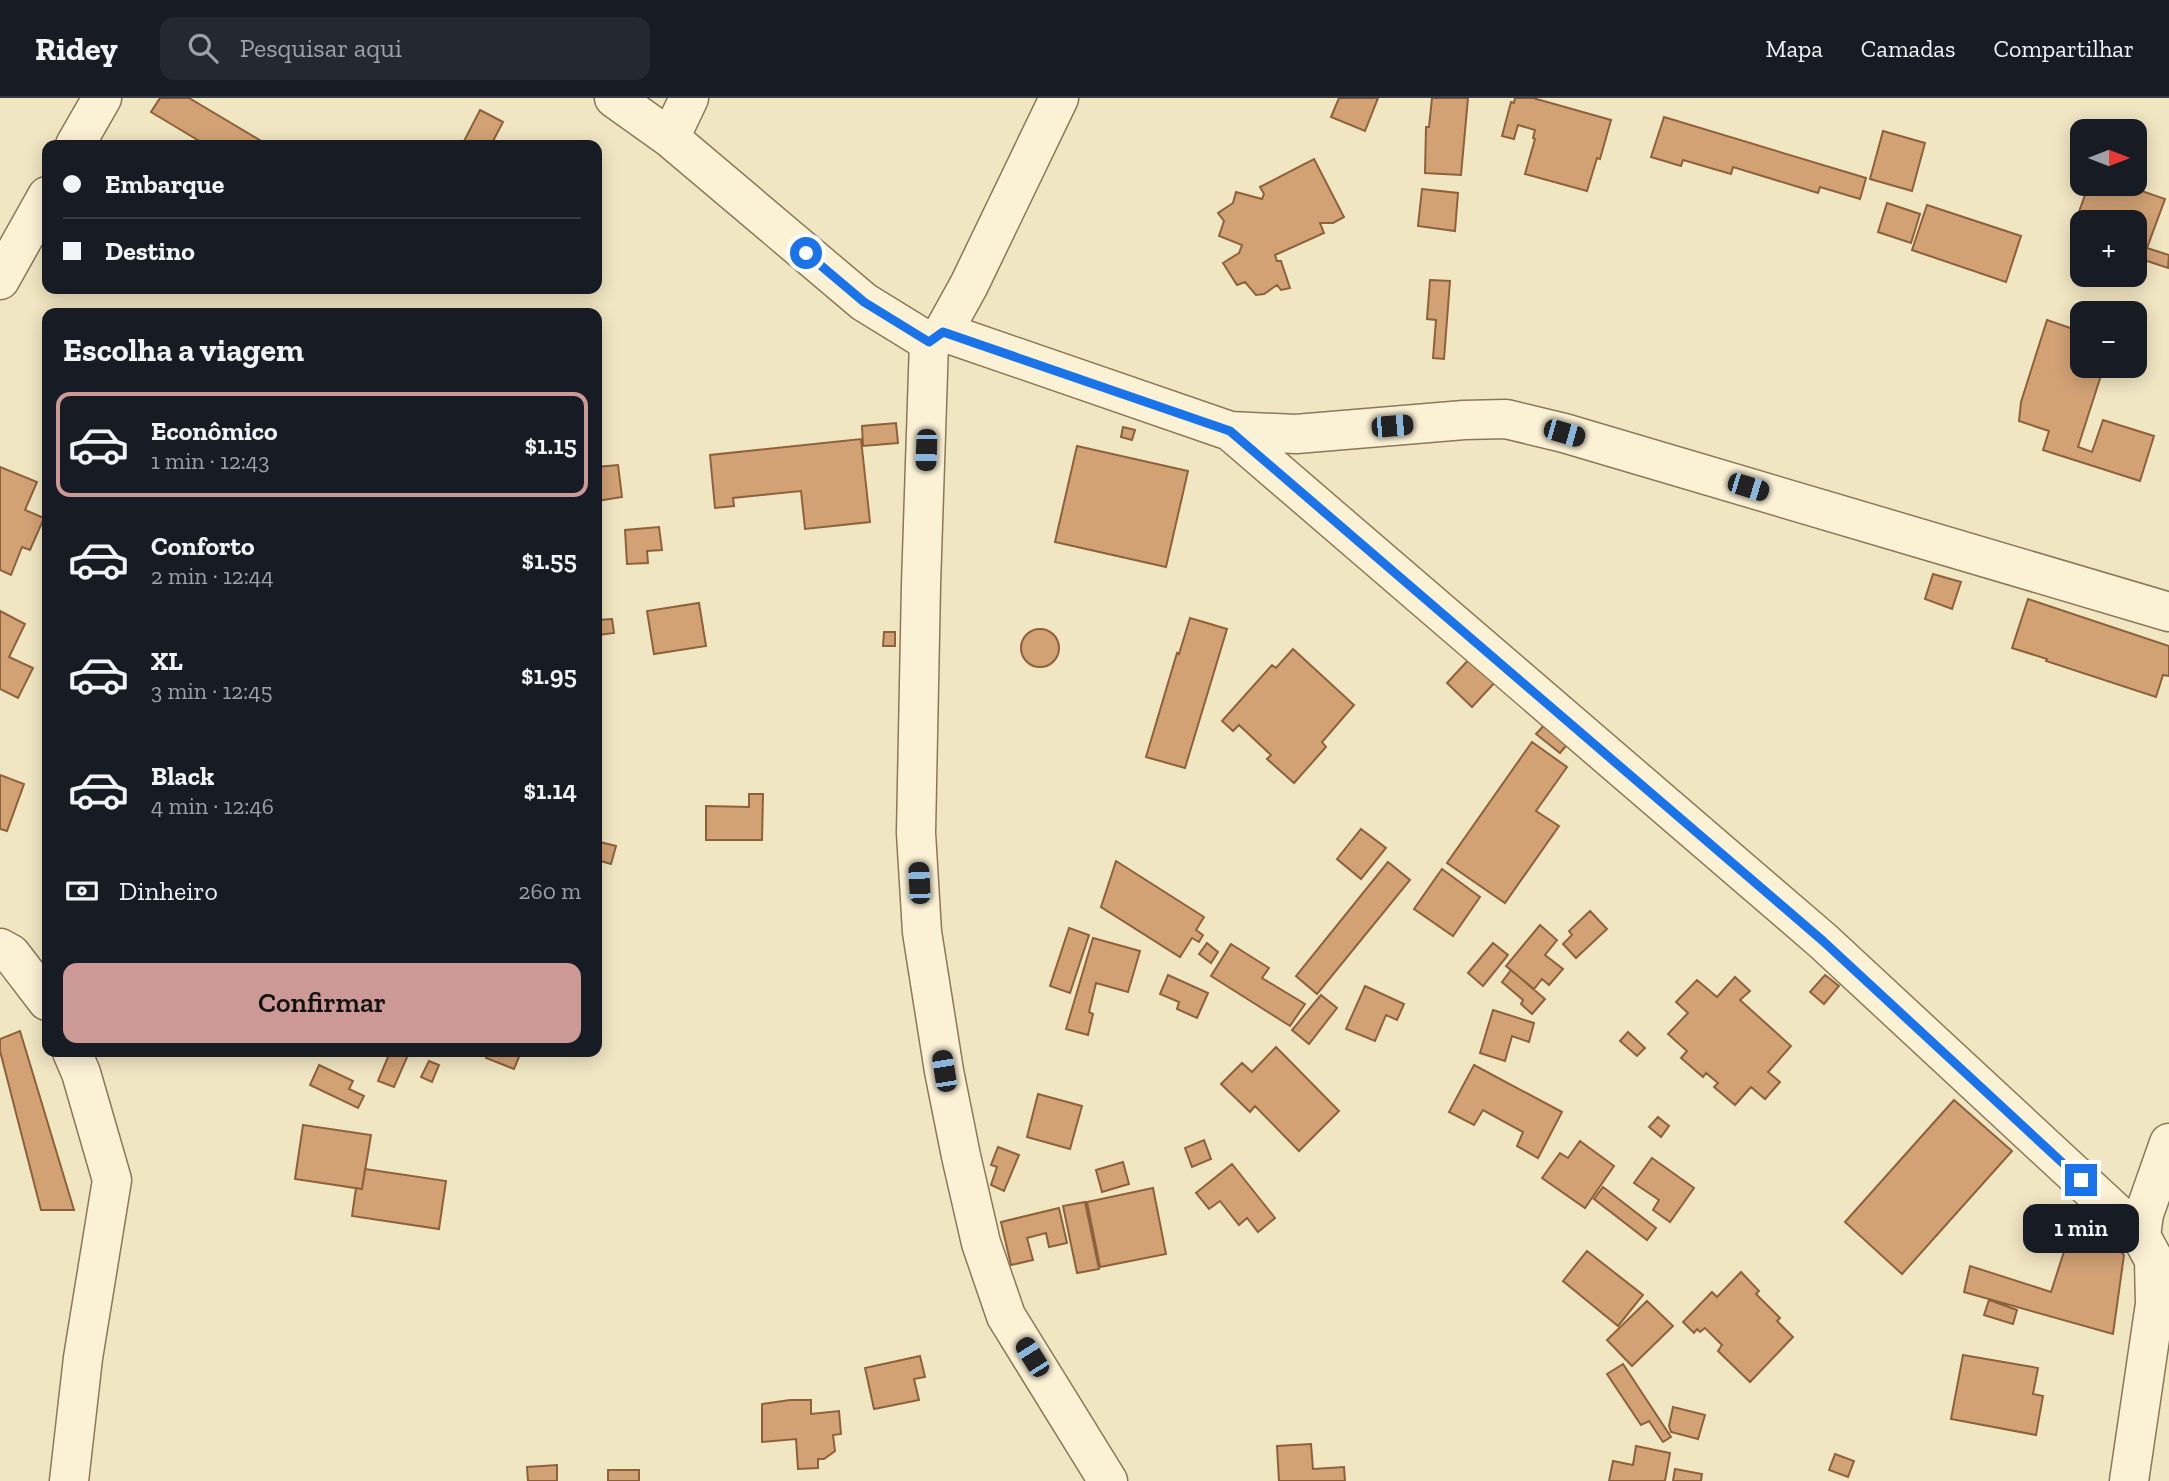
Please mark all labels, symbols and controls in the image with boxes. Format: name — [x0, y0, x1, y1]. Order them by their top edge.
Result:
search box — [160, 17, 650, 80]
text: Ridey — [35, 29, 118, 68]
icon: search — [184, 29, 222, 67]
text: Pesquisar aqui — [240, 32, 402, 64]
text: Mapa — [1765, 34, 1823, 63]
text: Camadas — [1861, 34, 1955, 63]
text: Compartilhar — [1993, 34, 2134, 63]
north arrow — [2070, 119, 2147, 196]
map controls — [2070, 119, 2147, 378]
text: Embarque — [105, 168, 224, 200]
button: + — [2070, 210, 2147, 287]
text: Destino — [105, 235, 195, 267]
route start — [790, 237, 822, 269]
button: − — [2070, 301, 2147, 378]
text: Escolha a viagem — [63, 331, 304, 369]
icon: car — [67, 413, 130, 476]
car — [1371, 414, 1414, 438]
text: Econômico — [151, 415, 278, 447]
car — [1541, 417, 1588, 449]
text: $1.15 — [525, 429, 577, 461]
car — [915, 429, 938, 471]
text: 1 min · 12:43 — [151, 447, 270, 475]
car — [1725, 471, 1772, 503]
icon: car — [67, 528, 130, 591]
text: Conforto — [151, 530, 255, 562]
text: $1.55 — [521, 544, 577, 576]
text: 2 min · 12:44 — [151, 562, 274, 590]
icon: car — [67, 643, 130, 706]
text: XL — [151, 645, 183, 677]
text: $1.95 — [521, 659, 577, 691]
text: 3 min · 12:45 — [151, 677, 272, 705]
icon: car — [67, 758, 130, 821]
text: Black — [151, 760, 214, 792]
text: $1.14 — [524, 774, 577, 806]
text: 4 min · 12:46 — [151, 792, 274, 820]
car — [908, 861, 931, 905]
icon: cash — [63, 872, 101, 910]
text: Dinheiro — [119, 875, 218, 907]
text: 260 m — [519, 877, 581, 905]
button: Confirmar — [63, 963, 581, 1043]
car — [931, 1049, 958, 1093]
route end — [2065, 1164, 2097, 1196]
callout: 1 min — [2023, 1204, 2139, 1254]
text: 1 min — [2054, 1214, 2108, 1242]
car — [1012, 1334, 1053, 1380]

